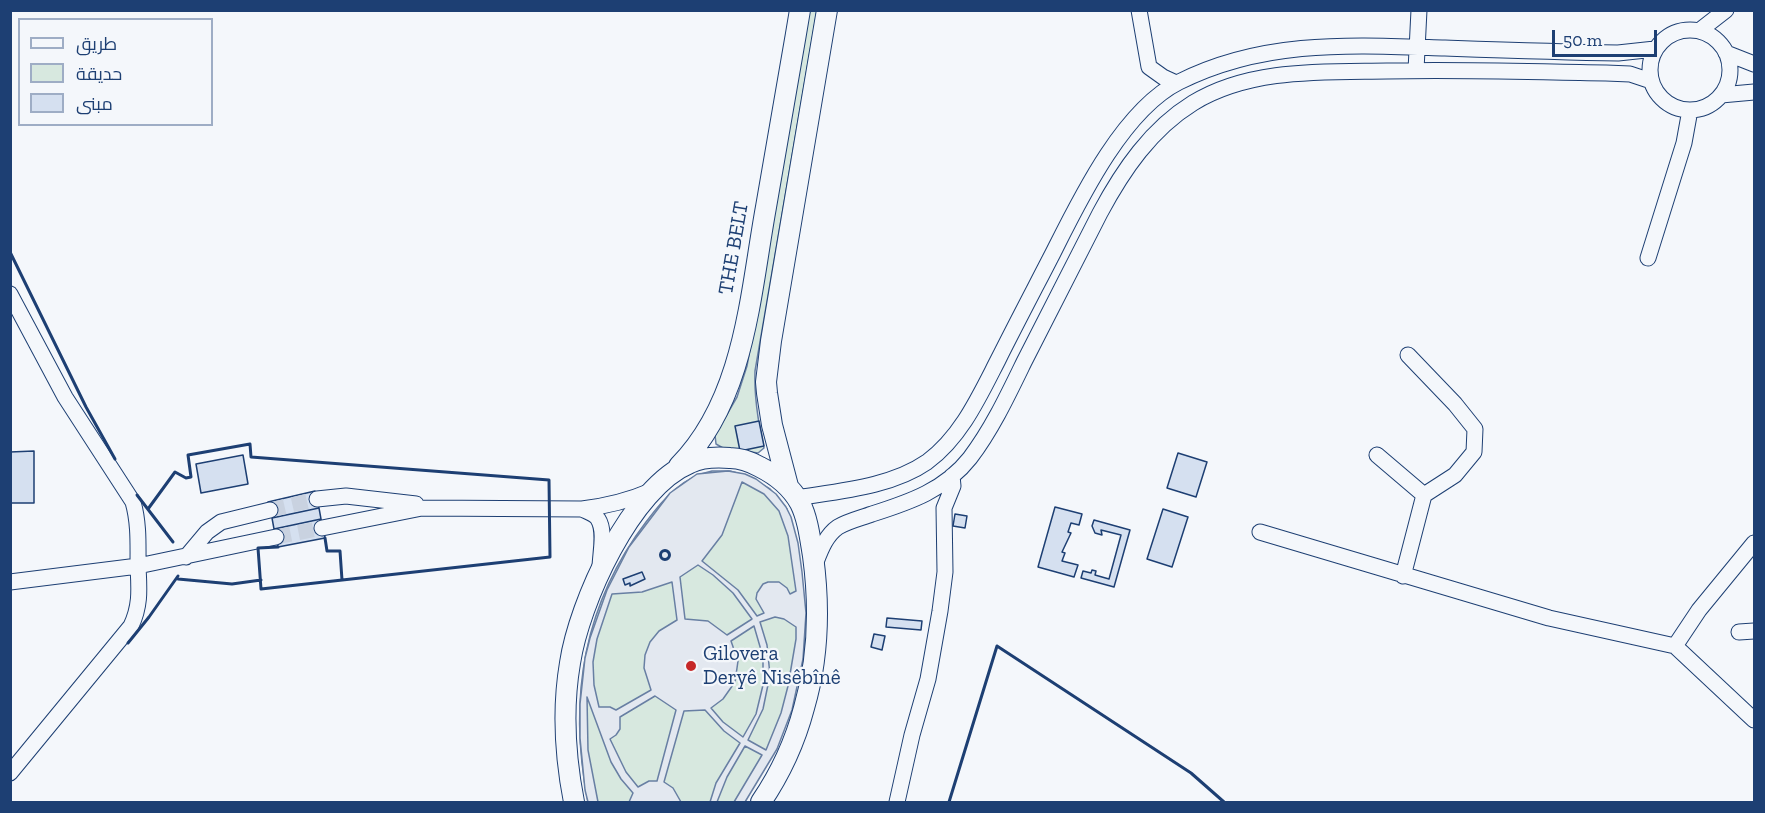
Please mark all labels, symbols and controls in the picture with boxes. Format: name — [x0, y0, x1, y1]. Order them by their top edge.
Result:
legend — [18, 18, 213, 126]
scale bar — [1555, 18, 1660, 56]
text: 50 m — [1563, 29, 1602, 51]
text: طريق — [76, 33, 117, 55]
text: حديقة — [76, 63, 122, 85]
text: مبنى — [76, 93, 113, 115]
street label: THE BELT — [713, 199, 755, 297]
place label: Gilovera Deryê Nisêbînê — [703, 641, 841, 691]
marker: Gilovera Deryê Nisêbînê — [684, 659, 698, 673]

